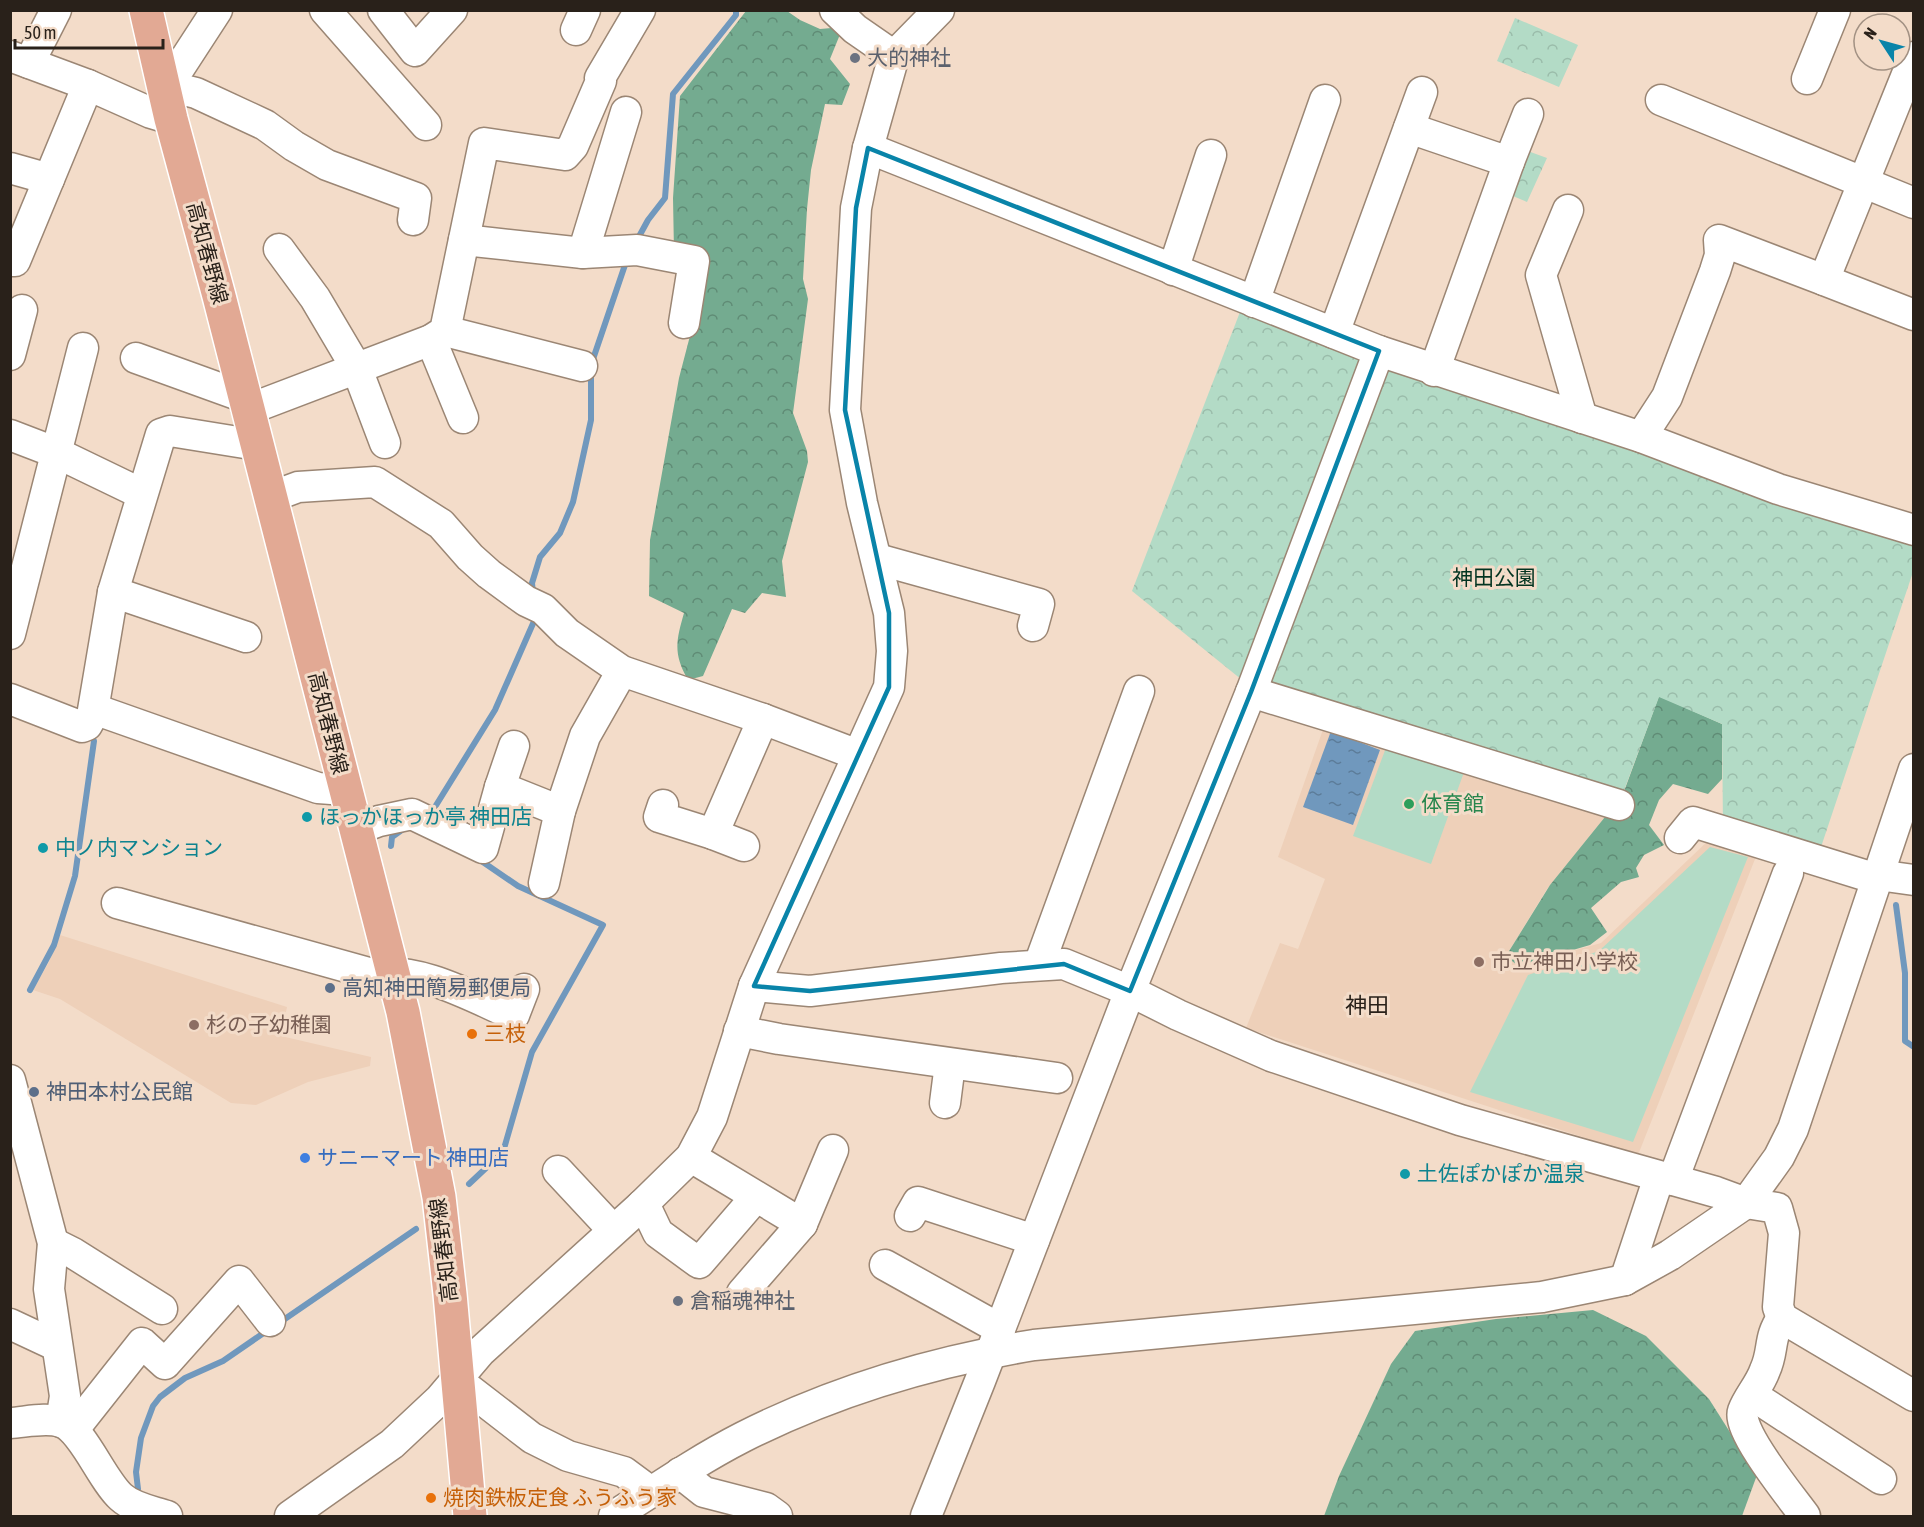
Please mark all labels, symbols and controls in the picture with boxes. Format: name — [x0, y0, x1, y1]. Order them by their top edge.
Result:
scale bar — [15, 12, 164, 50]
north arrow — [1852, 12, 1912, 72]
text: 50 m — [24, 22, 56, 43]
text: N — [1860, 24, 1880, 42]
place label: 大的神社 — [867, 45, 951, 69]
marker: 大的神社 — [848, 51, 862, 65]
street label: 高知春野線 — [183, 199, 233, 307]
park label: 神田公園 — [1452, 565, 1536, 589]
street label: 高知春野線 — [305, 669, 353, 777]
place label: 体育館 — [1421, 791, 1484, 815]
marker: 体育館 — [1402, 797, 1416, 811]
place label: ほっかほっか亭 神田店 — [319, 804, 532, 828]
marker: ほっかほっか亭 神田店 — [300, 810, 314, 824]
place label: 中ノ内マンション — [55, 835, 223, 859]
marker: 中ノ内マンション — [36, 841, 50, 855]
place label: 市立神田小学校 — [1491, 949, 1638, 973]
marker: 市立神田小学校 — [1472, 955, 1486, 969]
place label: 高知神田簡易郵便局 — [342, 975, 531, 999]
marker: 高知神田簡易郵便局 — [323, 981, 337, 995]
district label: 神田 — [1345, 992, 1389, 1018]
place label: 杉の子幼稚園 — [206, 1012, 332, 1036]
marker: 杉の子幼稚園 — [187, 1018, 201, 1032]
place label: 三枝 — [484, 1021, 526, 1045]
marker: 三枝 — [465, 1027, 479, 1041]
place label: 神田本村公民館 — [46, 1079, 193, 1103]
marker: 神田本村公民館 — [27, 1085, 41, 1099]
place label: サニーマート 神田店 — [317, 1145, 509, 1169]
marker: サニーマート 神田店 — [298, 1151, 312, 1165]
place label: 土佐ぽかぽか温泉 — [1417, 1161, 1585, 1185]
marker: 土佐ぽかぽか温泉 — [1398, 1167, 1412, 1181]
street label: 高知春野線 — [425, 1197, 461, 1304]
place label: 倉稲魂神社 — [690, 1288, 795, 1312]
marker: 倉稲魂神社 — [671, 1294, 685, 1308]
place label: 焼肉鉄板定食 ふうふう家 — [443, 1485, 677, 1509]
marker: 焼肉鉄板定食 ふうふう家 — [424, 1491, 438, 1505]

